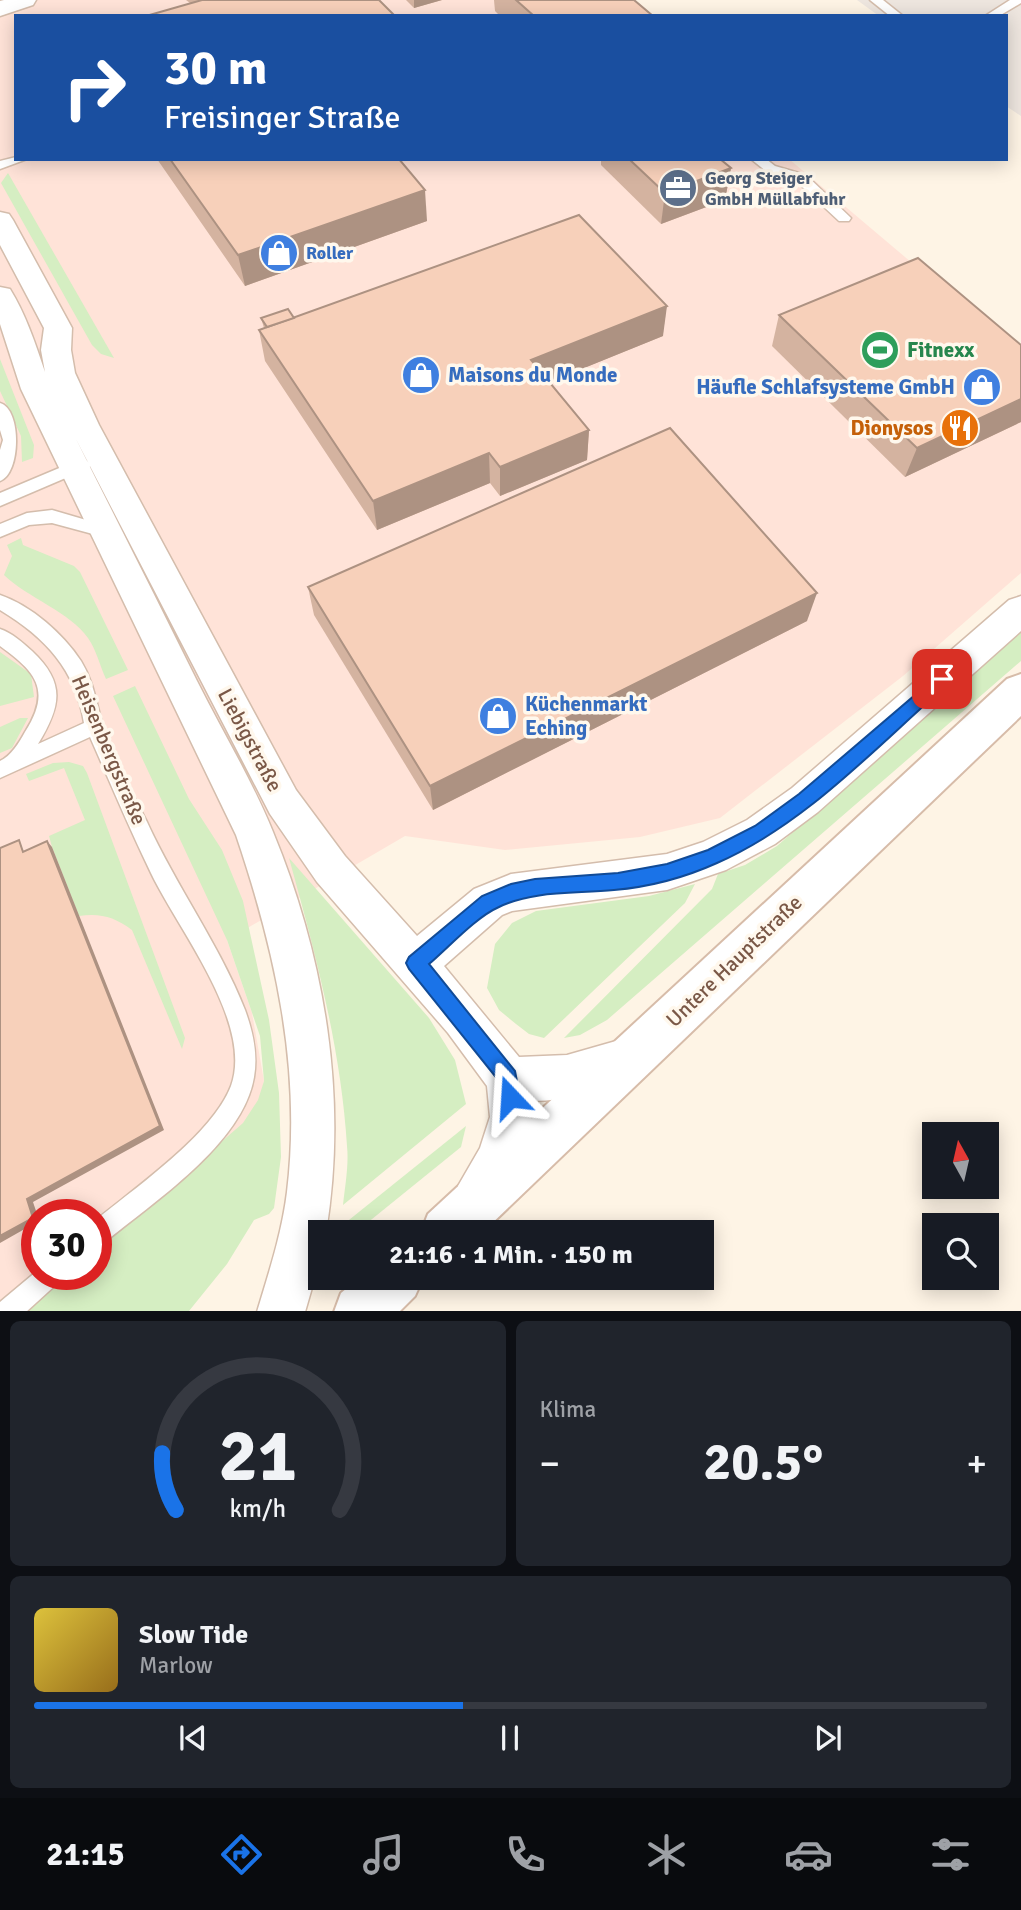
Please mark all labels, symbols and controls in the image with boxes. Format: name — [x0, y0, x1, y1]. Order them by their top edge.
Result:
text: 30 m — [164, 38, 267, 98]
icon: right — [49, 42, 140, 133]
text: Freisinger Straße — [164, 98, 401, 137]
office icon: Georg Steiger GmbH Müllabfuhr — [657, 167, 699, 209]
place label: Georg Steiger GmbH Müllabfuhr — [705, 167, 846, 210]
shop icon: Roller — [258, 232, 300, 274]
place label: Roller — [306, 242, 354, 264]
sports icon: Fitnexx — [859, 329, 901, 371]
place label: Fitnexx — [907, 337, 975, 363]
shop icon: Maisons du Monde — [400, 354, 442, 396]
place label: Maisons du Monde — [448, 362, 617, 388]
shop icon: Häufle Schlafsysteme GmbH — [961, 366, 1003, 408]
place label: Häufle Schlafsysteme GmbH — [696, 374, 955, 400]
restaurant icon: Dionysos — [939, 407, 981, 449]
place label: Dionysos — [851, 415, 933, 441]
pin — [912, 649, 972, 709]
icon: arrive — [923, 660, 961, 698]
street label: Heisenbergstraße — [66, 671, 152, 829]
street label: Liebigstraße — [212, 684, 288, 796]
place label: Küchenmarkt Eching — [525, 691, 648, 741]
shop icon: Küchenmarkt Eching — [477, 695, 519, 737]
street label: Untere Hauptstraße — [661, 890, 807, 1032]
position arrow — [473, 1060, 547, 1134]
north arrow — [922, 1122, 999, 1199]
map controls — [922, 1122, 999, 1290]
speed limit sign: 30 — [21, 1199, 112, 1290]
button: search — [922, 1213, 999, 1290]
text: 21:16 · 1 Min. · 150 m — [389, 1239, 633, 1271]
text: Klima — [540, 1395, 596, 1424]
text: 21 — [218, 1412, 297, 1501]
text: 20.5° — [703, 1430, 823, 1494]
text: − — [540, 1440, 560, 1487]
text: + — [966, 1440, 987, 1487]
text: km/h — [229, 1492, 286, 1523]
text: Slow Tide — [139, 1619, 248, 1651]
text: Marlow — [139, 1651, 213, 1680]
icon: previous — [174, 1719, 212, 1757]
icon: pause — [491, 1719, 529, 1757]
icon: next — [809, 1719, 847, 1757]
icon: directions — [217, 1830, 266, 1879]
icon: music — [359, 1830, 408, 1879]
icon: phone — [501, 1830, 550, 1879]
icon: climate — [642, 1830, 691, 1879]
icon: car — [784, 1830, 833, 1879]
icon: filters — [926, 1830, 975, 1879]
text: 21:15 — [46, 1835, 125, 1874]

